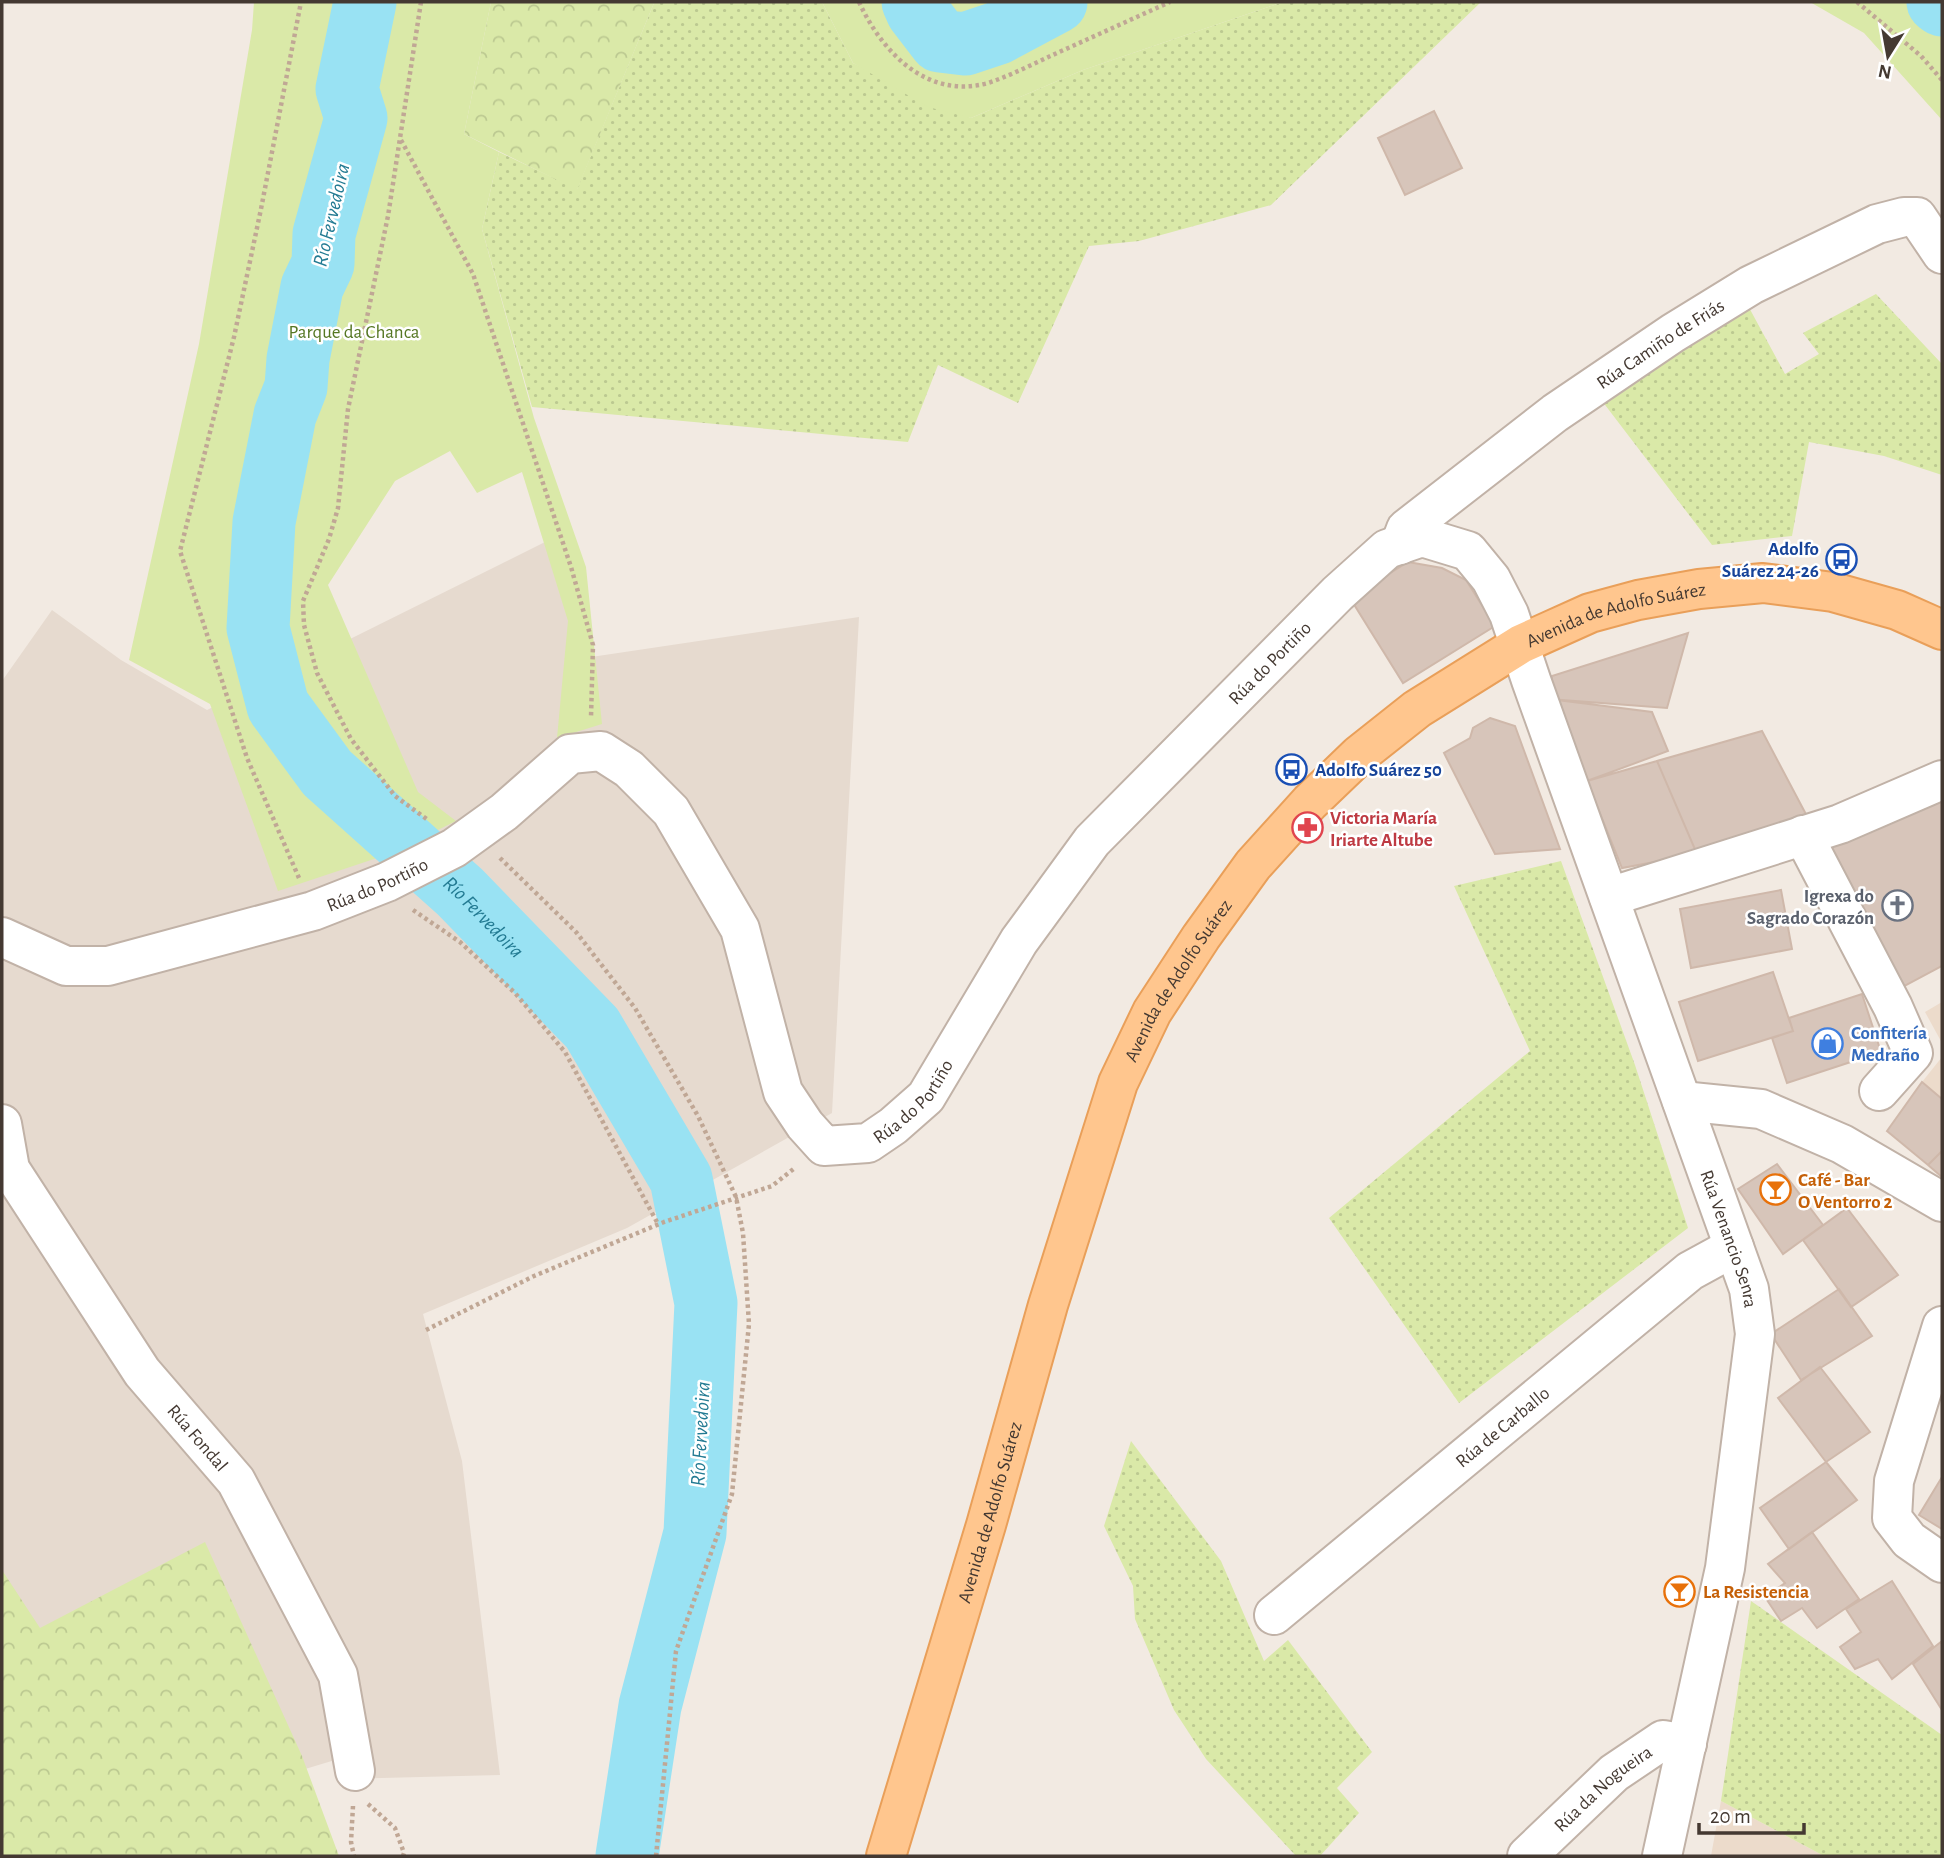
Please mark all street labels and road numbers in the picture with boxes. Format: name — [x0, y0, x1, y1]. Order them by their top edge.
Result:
street label: Rúa Camiño de Friás — [1594, 296, 1728, 393]
street label: Avenida de Adolfo Suárez — [1524, 580, 1707, 651]
street label: Rúa do Portiño — [1225, 618, 1315, 709]
street label: Rúa do Portiño — [324, 855, 431, 916]
street label: Avenida de Adolfo Suárez — [1122, 896, 1236, 1065]
street label: Rúa do Portiño — [870, 1057, 957, 1148]
street label: Rúa Venancio Senra — [1696, 1168, 1759, 1309]
street label: Rúa de Carballo — [1453, 1383, 1554, 1472]
street label: Rúa Fondal — [163, 1401, 231, 1475]
street label: Avenida de Adolfo Suárez — [955, 1420, 1026, 1605]
street label: Rúa da Nogueira — [1551, 1742, 1656, 1836]

